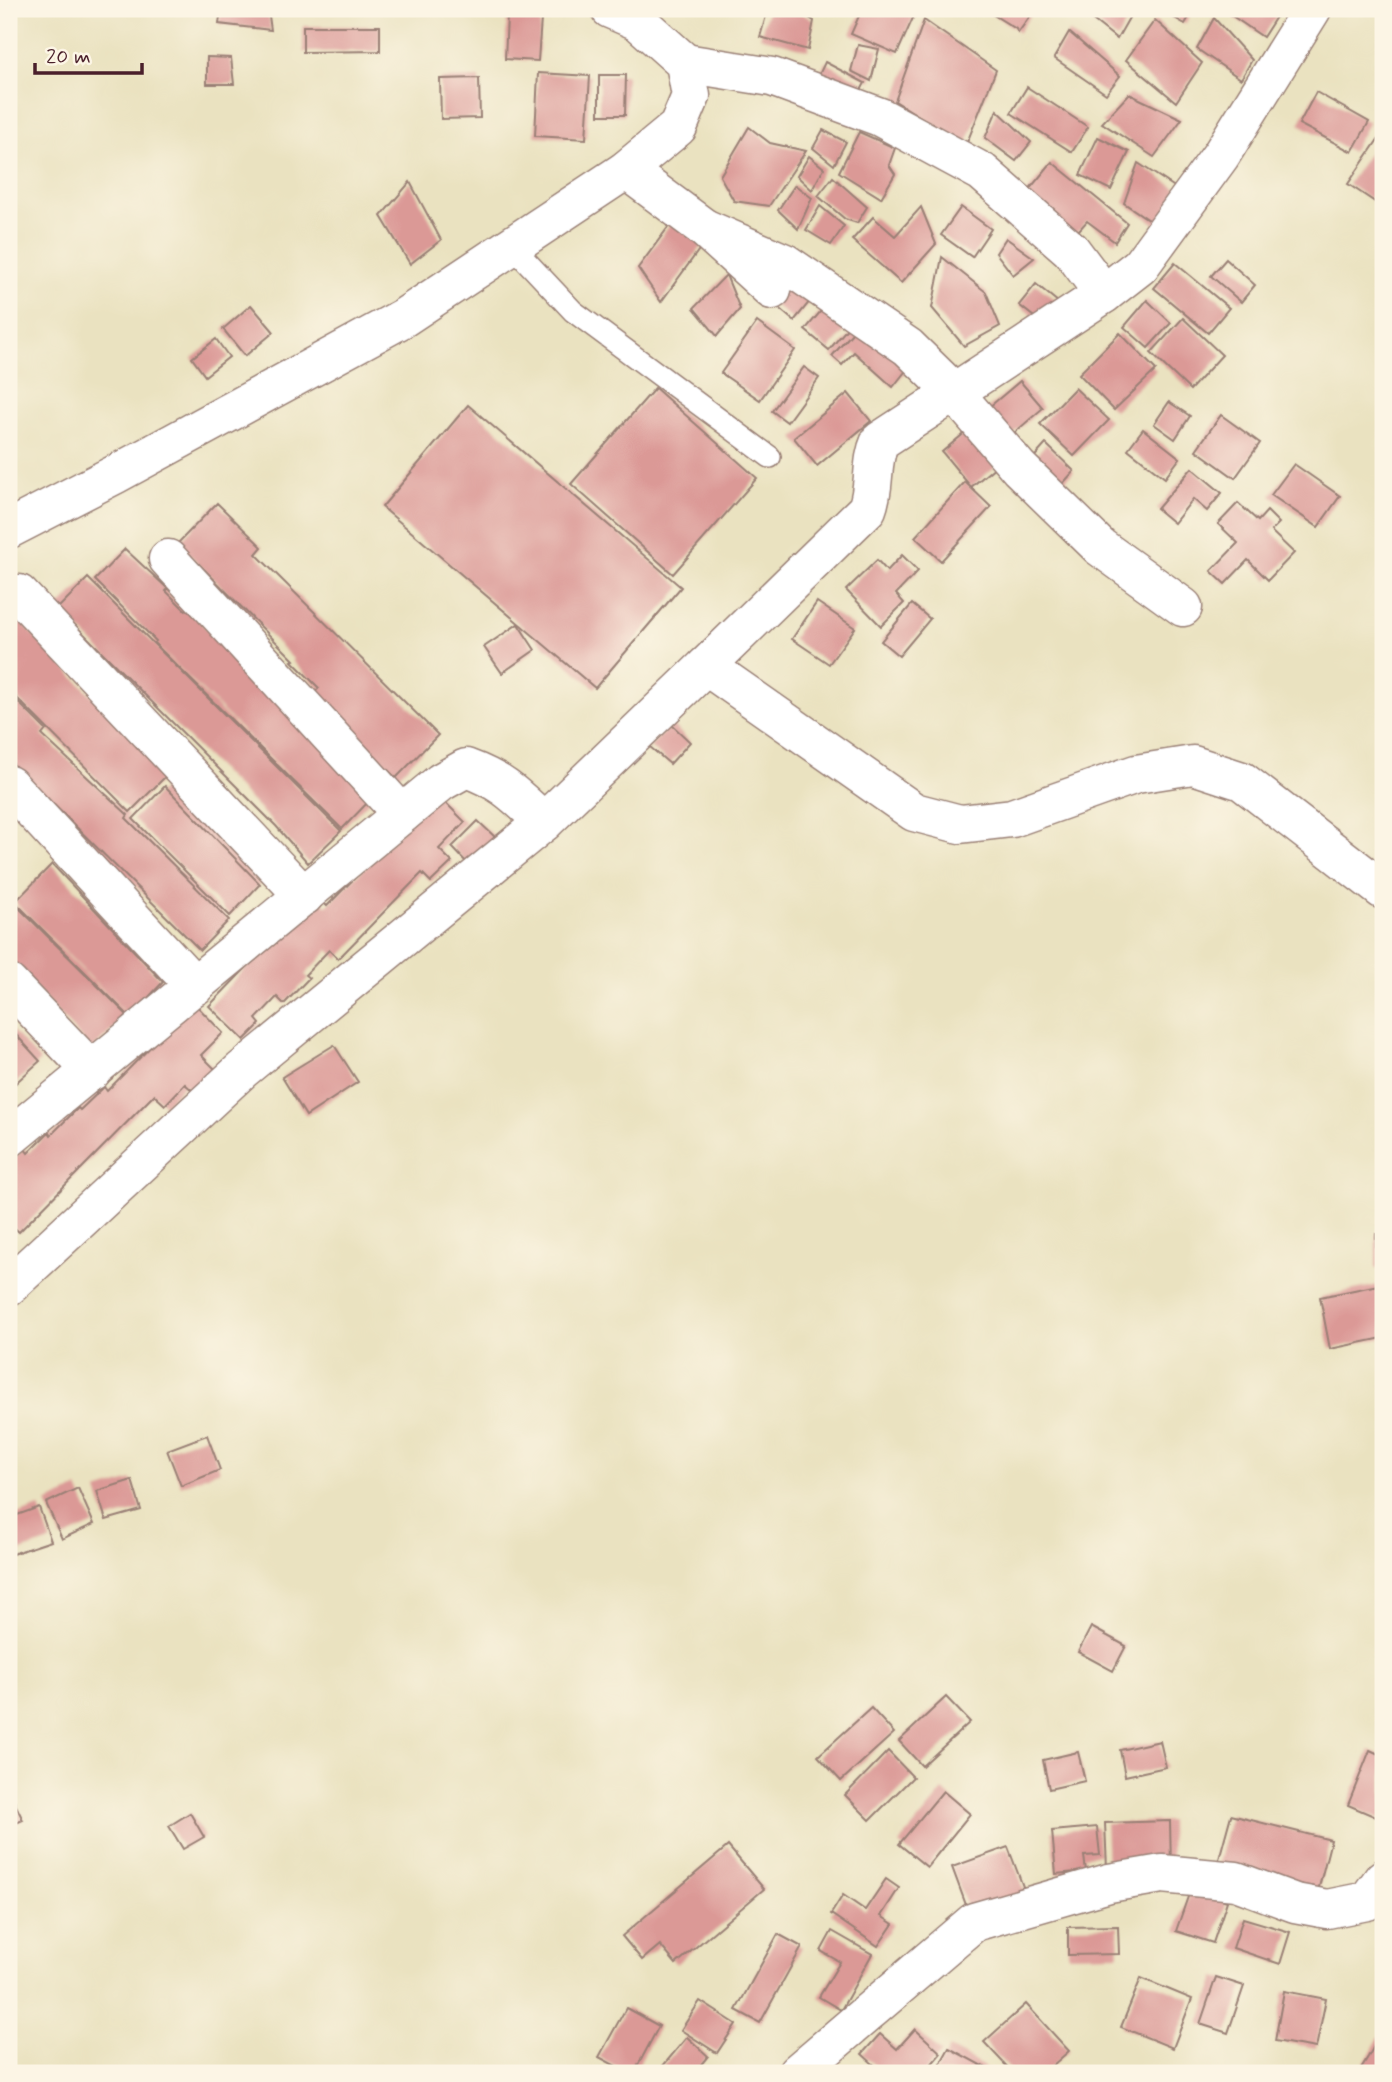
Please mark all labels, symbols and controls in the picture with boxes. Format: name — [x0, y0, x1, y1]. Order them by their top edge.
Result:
scale bar — [35, 32, 142, 76]
text: 20 m — [46, 43, 91, 71]

